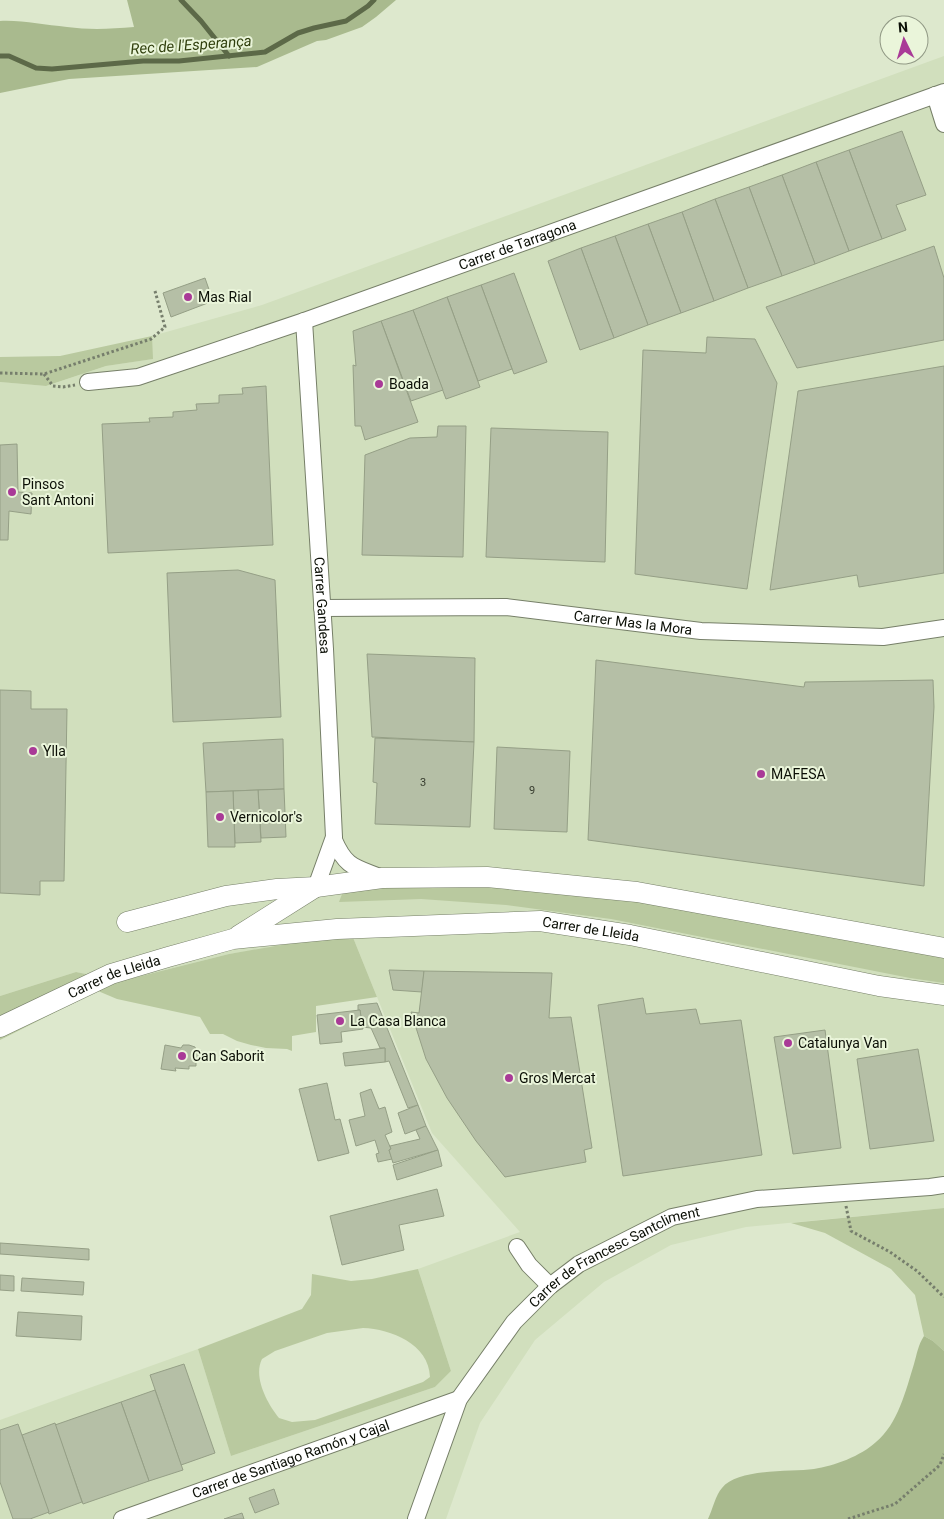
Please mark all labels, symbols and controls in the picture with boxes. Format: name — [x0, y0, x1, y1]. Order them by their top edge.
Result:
north arrow — [879, 15, 929, 65]
text: N — [897, 19, 908, 35]
water label: Rec de l'Esperança — [130, 32, 252, 58]
street label: Carrer de Tarragona — [456, 216, 578, 273]
place label: Mas Rial — [198, 289, 252, 305]
marker: Mas Rial — [182, 291, 194, 303]
place label: Boada — [389, 376, 429, 392]
marker: Boada — [373, 378, 385, 390]
place label: Pinsos Sant Antoni — [22, 476, 94, 508]
marker: Pinsos Sant Antoni — [6, 486, 18, 498]
street label: Carrer Gandesa — [311, 557, 333, 654]
street label: Carrer Mas la Mora — [573, 607, 693, 638]
place label: Ylla — [43, 743, 66, 759]
marker: Ylla — [27, 745, 39, 757]
place label: MAFESA — [771, 766, 826, 782]
marker: MAFESA — [755, 768, 767, 780]
house number: 3 — [420, 776, 426, 789]
house number: 9 — [529, 784, 535, 797]
place label: Vernicolor's — [230, 809, 303, 825]
marker: Vernicolor's — [214, 811, 226, 823]
street label: Carrer de Lleida — [541, 913, 641, 945]
street label: Carrer de Lleida — [65, 952, 162, 1001]
place label: La Casa Blanca — [350, 1013, 446, 1029]
marker: La Casa Blanca — [334, 1015, 346, 1027]
place label: Catalunya Van — [798, 1035, 887, 1051]
marker: Catalunya Van — [782, 1037, 794, 1049]
place label: Can Saborit — [192, 1048, 265, 1064]
marker: Can Saborit — [176, 1050, 188, 1062]
place label: Gros Mercat — [519, 1070, 596, 1086]
marker: Gros Mercat — [503, 1072, 515, 1084]
street label: Carrer de Francesc Santcliment — [525, 1203, 701, 1311]
street label: Carrer de Santiago Ramón y Cajal — [190, 1416, 391, 1501]

